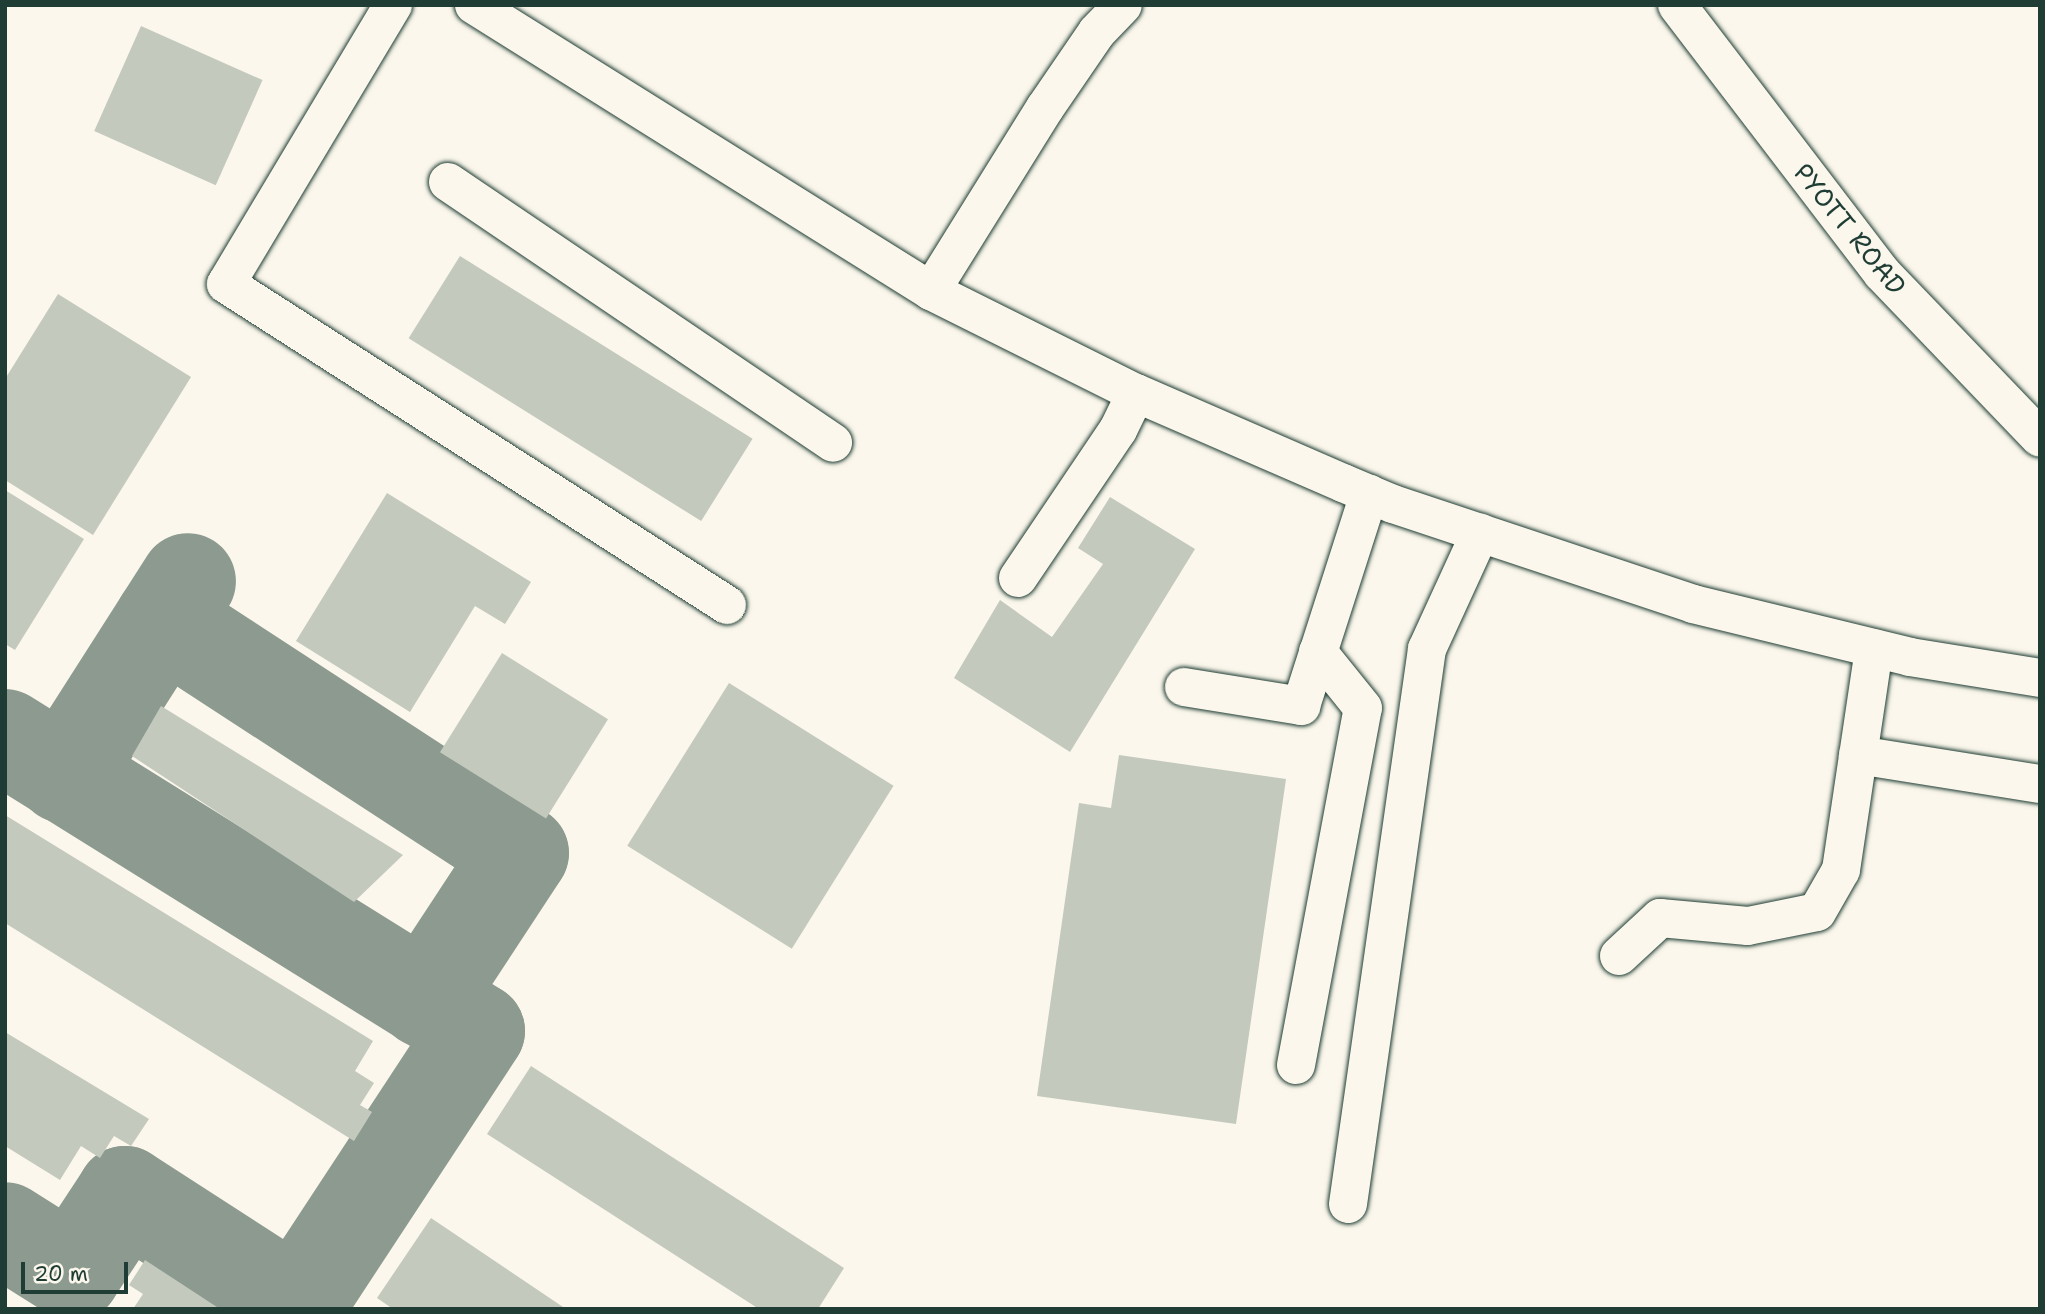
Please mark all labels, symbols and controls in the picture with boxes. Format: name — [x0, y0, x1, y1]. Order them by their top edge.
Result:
street label: PYOTT ROAD — [1787, 157, 1913, 301]
scale bar — [24, 1248, 131, 1292]
text: 20 m — [34, 1260, 88, 1288]

